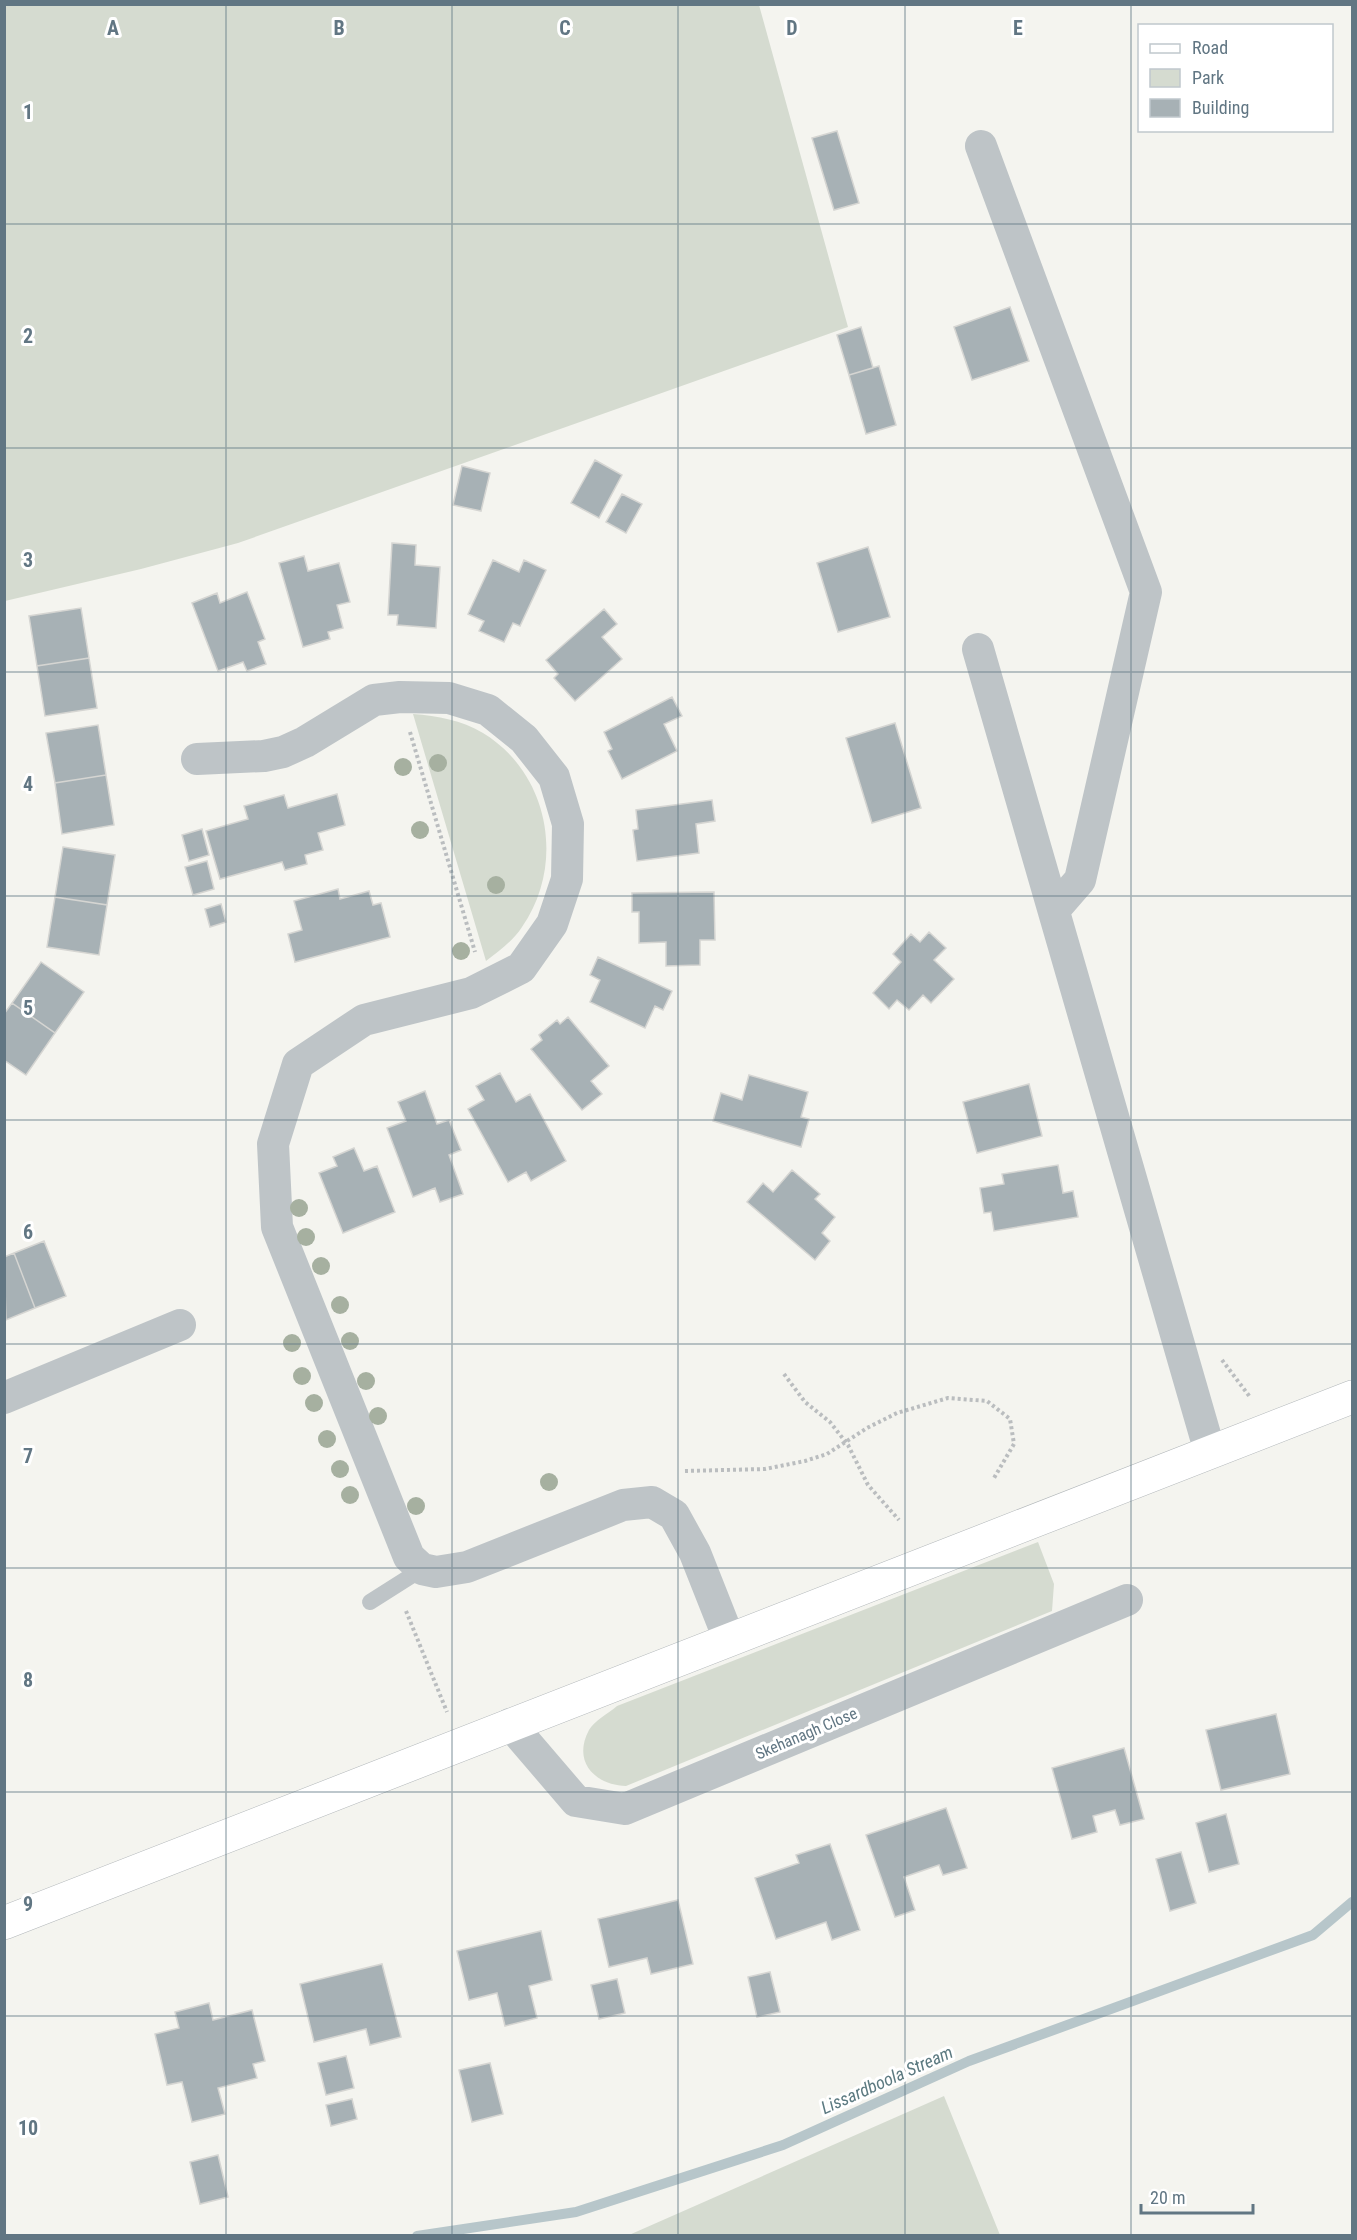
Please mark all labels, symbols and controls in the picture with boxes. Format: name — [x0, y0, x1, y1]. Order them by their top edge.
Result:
text: A — [107, 16, 119, 40]
text: B — [333, 16, 345, 40]
text: C — [559, 16, 571, 40]
text: D — [786, 16, 798, 40]
text: E — [1013, 16, 1023, 40]
legend — [1138, 24, 1333, 132]
text: Road — [1192, 37, 1228, 58]
text: Park — [1192, 67, 1224, 88]
text: Building — [1192, 97, 1249, 118]
text: 1 — [23, 100, 33, 124]
text: 2 — [23, 324, 33, 348]
text: 3 — [23, 548, 33, 572]
text: 4 — [23, 772, 33, 796]
text: 5 — [23, 996, 33, 1020]
text: 6 — [23, 1220, 33, 1244]
text: 7 — [23, 1444, 33, 1468]
text: 8 — [23, 1668, 33, 1692]
street label: Skehanagh Close — [753, 1704, 860, 1763]
text: 9 — [23, 1892, 33, 1916]
water label: Lissardboola Stream — [818, 2041, 956, 2118]
text: 10 — [18, 2116, 38, 2140]
scale bar — [1141, 2177, 1254, 2215]
text: 20 m — [1150, 2187, 1185, 2208]

